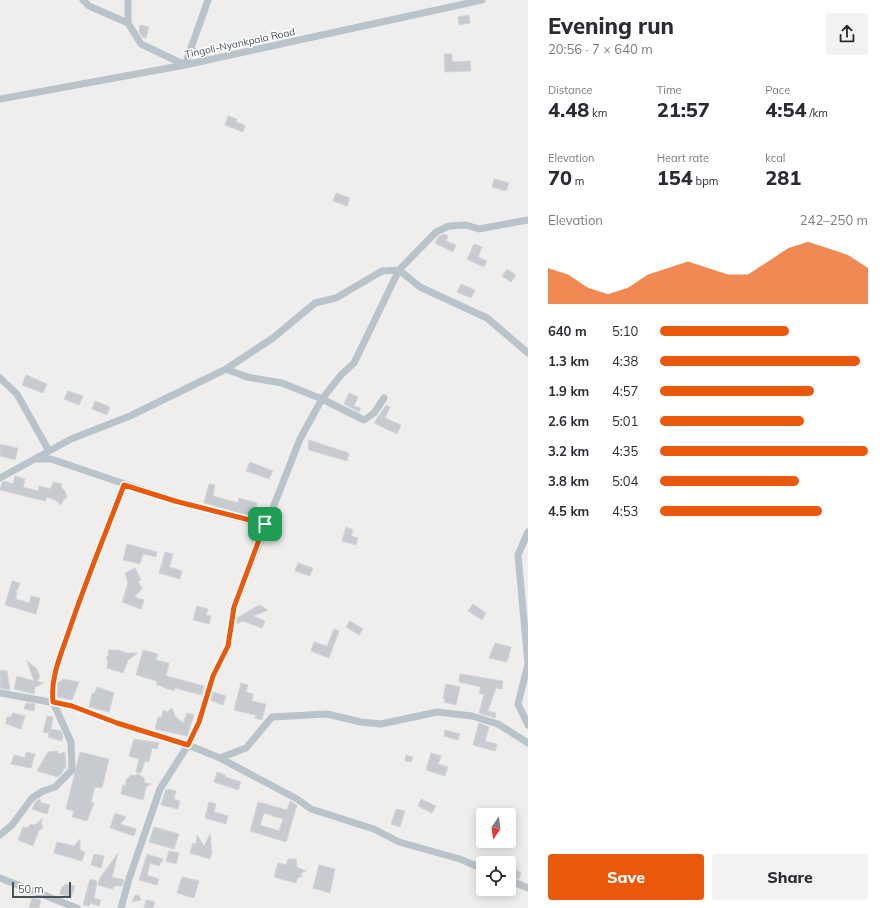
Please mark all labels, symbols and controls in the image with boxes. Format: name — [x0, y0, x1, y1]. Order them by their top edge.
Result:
text: Evening run — [548, 12, 674, 40]
button: share — [826, 13, 868, 55]
street label: Tingoli-Nyankpala Road — [184, 25, 296, 61]
text: 20:56 · 7 × 640 m — [548, 41, 653, 57]
text: Distance — [548, 83, 592, 97]
text: Time — [657, 83, 682, 97]
text: Pace — [765, 83, 790, 97]
text: 4.48 — [548, 97, 589, 122]
text: 21:57 — [657, 97, 710, 122]
text: 4:54 — [765, 97, 807, 122]
text: km — [589, 106, 607, 120]
text: /km — [807, 106, 828, 120]
text: Elevation — [548, 151, 595, 165]
text: Heart rate — [657, 151, 709, 165]
text: kcal — [765, 151, 785, 165]
text: 70 — [548, 165, 572, 190]
text: 154 — [657, 165, 693, 190]
text: 281 — [765, 165, 801, 190]
text: m — [572, 174, 585, 188]
text: bpm — [693, 174, 718, 188]
text: Elevation — [548, 212, 603, 228]
text: 242–250 m — [800, 212, 868, 228]
text: 640 m — [548, 323, 587, 339]
text: 5:10 — [612, 323, 638, 339]
text: 1.3 km — [548, 353, 589, 369]
text: 4:38 — [612, 353, 638, 369]
text: 1.9 km — [548, 383, 589, 399]
text: 4:57 — [612, 383, 638, 399]
text: 2.6 km — [548, 413, 589, 429]
text: 5:01 — [612, 413, 638, 429]
text: 3.2 km — [548, 443, 589, 459]
text: 4:35 — [612, 443, 638, 459]
text: 3.8 km — [548, 473, 589, 489]
text: 5:04 — [612, 473, 638, 489]
text: 4.5 km — [548, 503, 589, 519]
text: 4:53 — [612, 503, 638, 519]
pin — [248, 507, 282, 541]
icon: arrive — [254, 513, 276, 535]
north arrow — [476, 808, 516, 848]
map controls — [476, 808, 516, 896]
button: Save — [548, 854, 704, 900]
button: Share — [712, 854, 868, 900]
button: locate — [476, 856, 516, 896]
scale bar — [12, 880, 71, 899]
text: 50 m — [18, 882, 44, 896]

